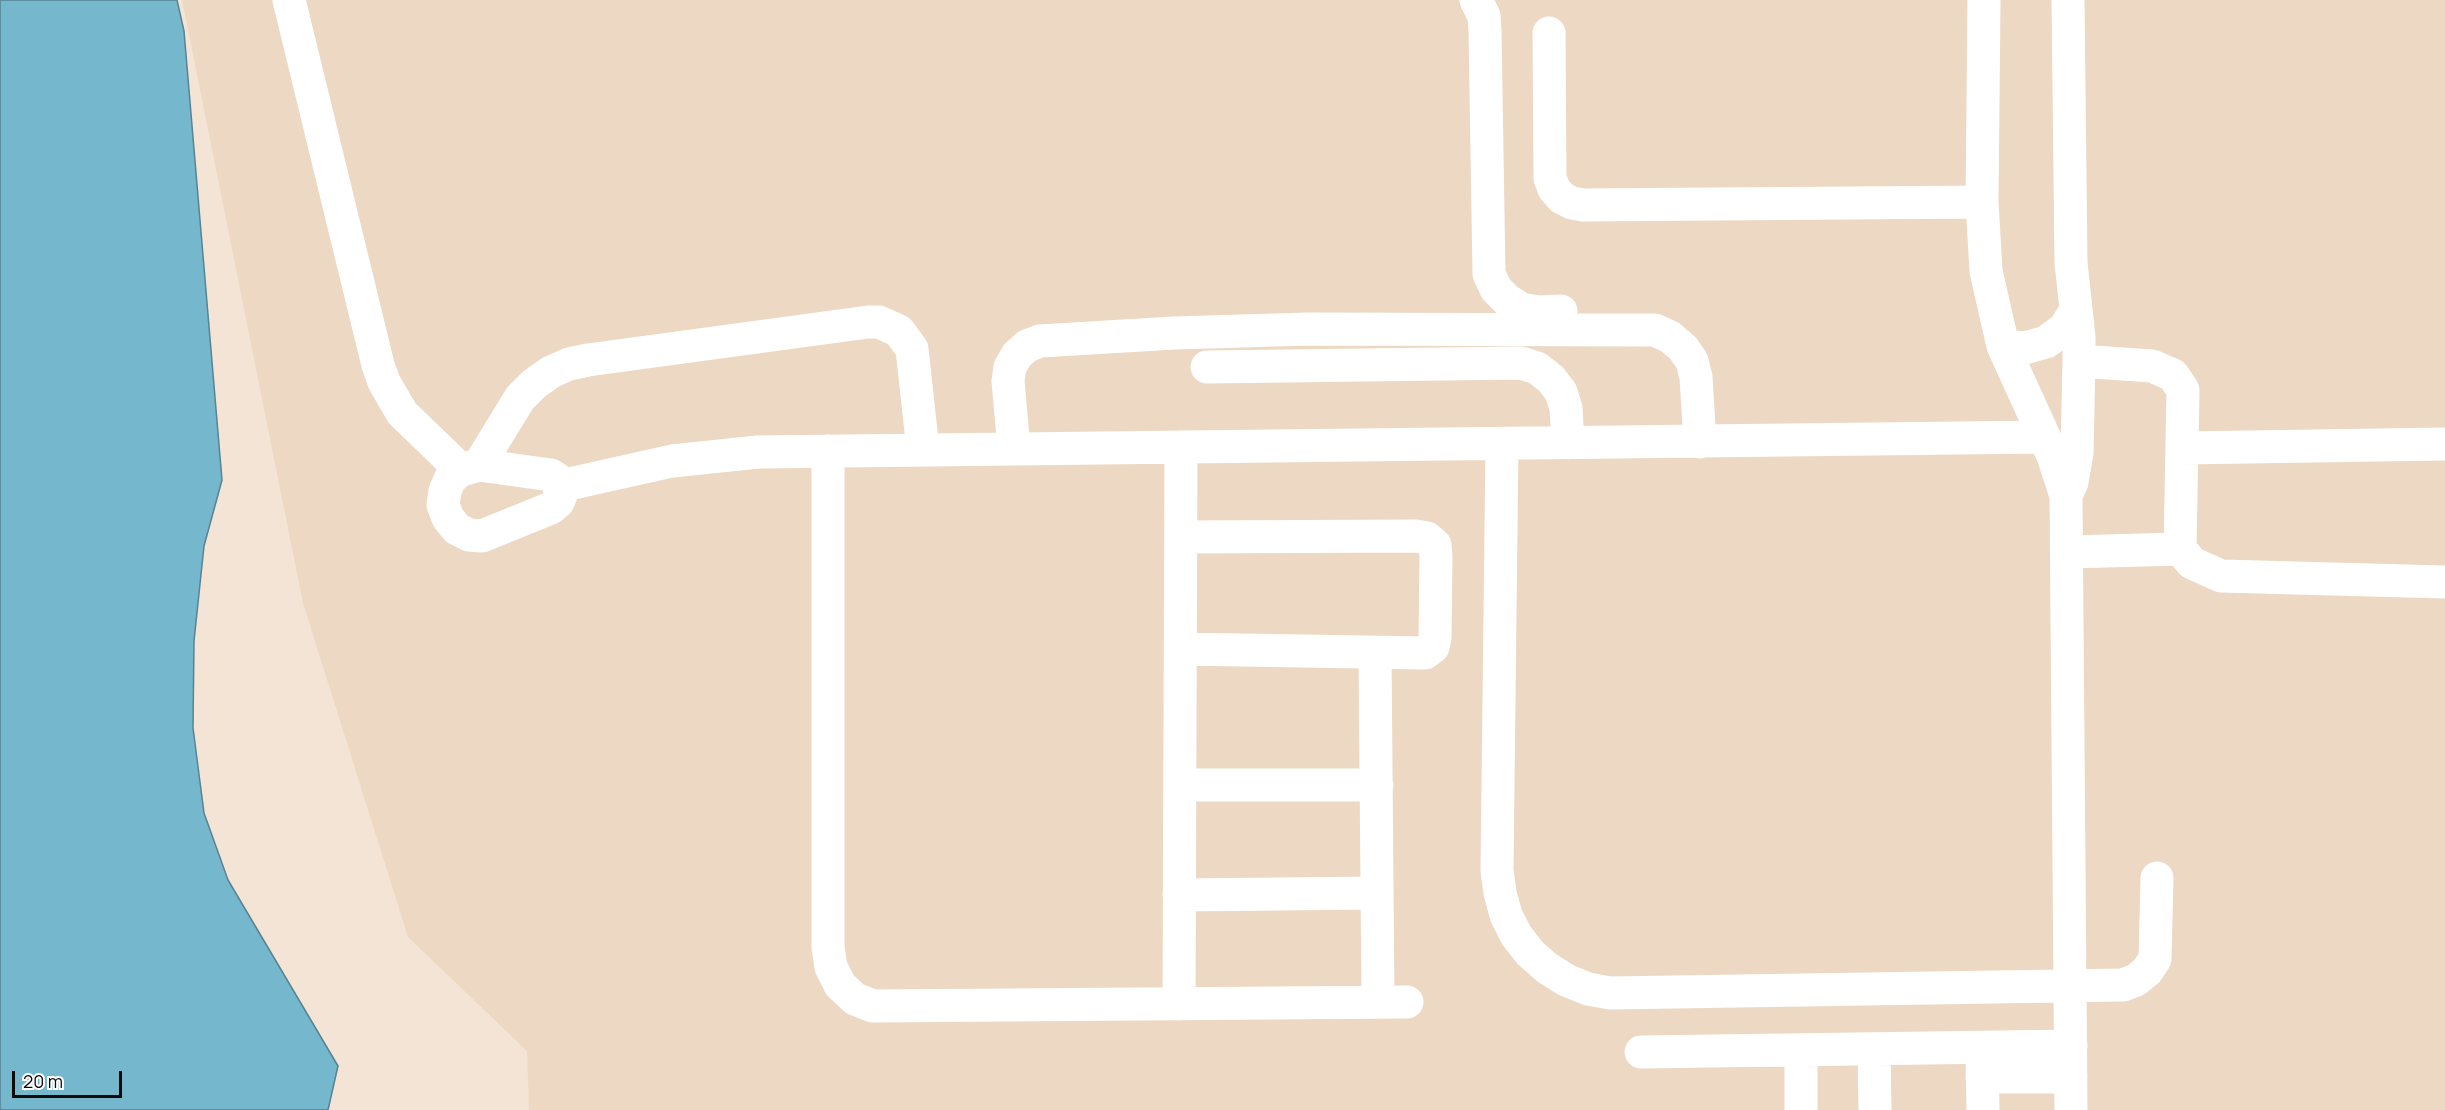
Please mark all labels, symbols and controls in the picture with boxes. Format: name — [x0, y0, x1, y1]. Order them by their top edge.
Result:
scale bar — [15, 1059, 124, 1097]
text: 20 m — [23, 1069, 63, 1093]

